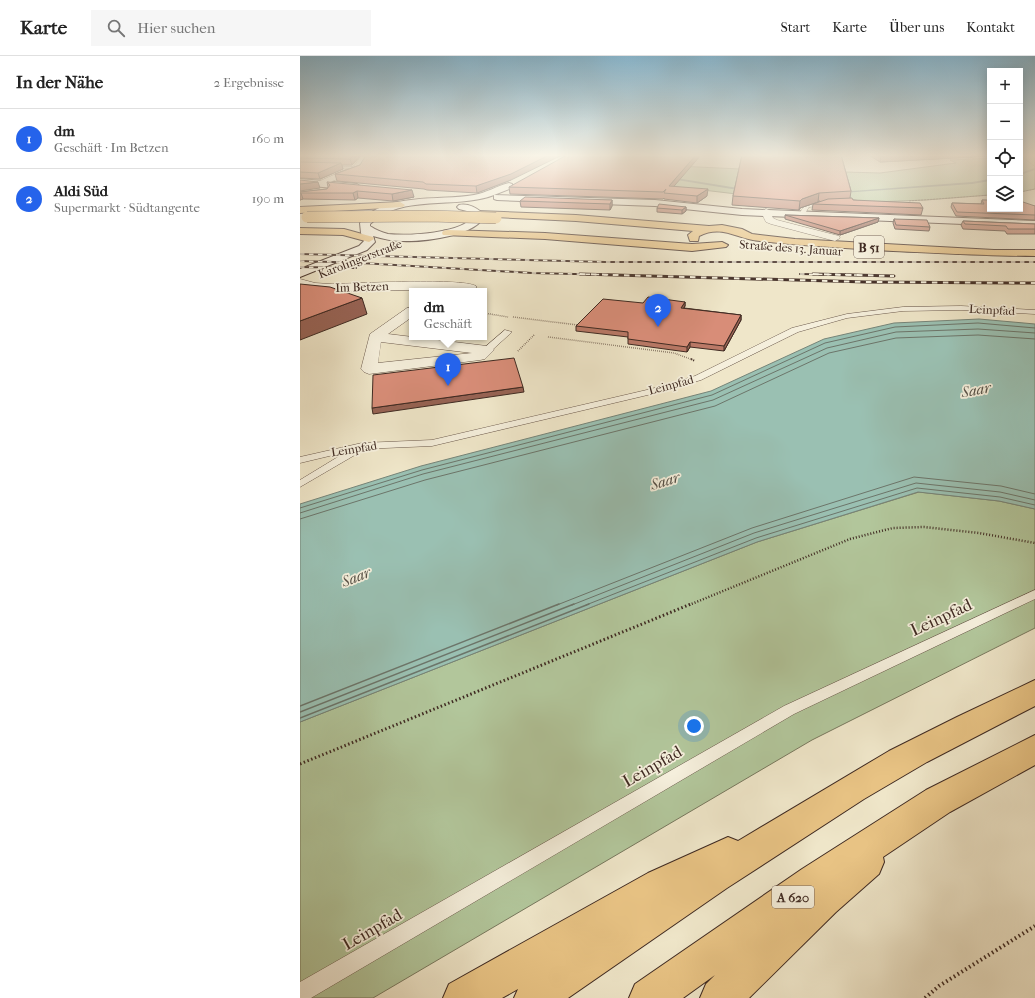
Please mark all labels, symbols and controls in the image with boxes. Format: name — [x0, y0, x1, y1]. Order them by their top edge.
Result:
search box — [91, 10, 371, 46]
text: Karte — [20, 17, 67, 39]
icon: search — [105, 17, 127, 39]
text: Hier suchen — [137, 19, 215, 37]
text: Start — [781, 19, 810, 36]
text: Karte — [832, 19, 867, 36]
text: Über uns — [889, 19, 944, 36]
text: Kontakt — [966, 19, 1015, 36]
map controls — [987, 68, 1023, 212]
button: + — [987, 68, 1023, 104]
text: In der Nähe — [16, 72, 103, 92]
text: 2 Ergebnisse — [214, 75, 284, 90]
button: − — [987, 104, 1023, 140]
text: dm — [54, 122, 75, 140]
text: 1 — [27, 131, 31, 146]
text: 160 m — [252, 131, 284, 146]
text: Geschäft · Im Betzen — [54, 140, 168, 155]
button: locate — [987, 140, 1023, 176]
button: layers — [987, 176, 1023, 212]
text: Aldi Süd — [54, 182, 108, 200]
text: 2 — [26, 191, 32, 206]
text: 190 m — [252, 191, 284, 206]
text: Supermarkt · Südtangente — [54, 200, 200, 215]
road number: B 51 — [854, 236, 884, 258]
street label: Karolingerstraße — [316, 237, 404, 281]
street label: Straße des 13. Januar — [739, 237, 844, 259]
street label: Im Betzen — [335, 279, 389, 295]
popup — [409, 288, 487, 340]
pin: 2 — [645, 294, 671, 327]
text: dm — [424, 298, 444, 316]
street label: Leinpfad — [969, 302, 1016, 318]
text: Geschäft — [424, 316, 472, 331]
pin: 1 — [435, 353, 461, 386]
street label: Leinpfad — [647, 372, 696, 398]
water label: Saar — [959, 378, 994, 402]
street label: Leinpfad — [330, 438, 378, 460]
water label: Saar — [647, 468, 683, 494]
water label: Saar — [338, 563, 374, 591]
street label: Leinpfad — [907, 594, 976, 640]
your location — [684, 716, 704, 736]
street label: Leinpfad — [619, 741, 686, 791]
road number: A 620 — [772, 886, 814, 908]
street label: Leinpfad — [339, 904, 406, 954]

